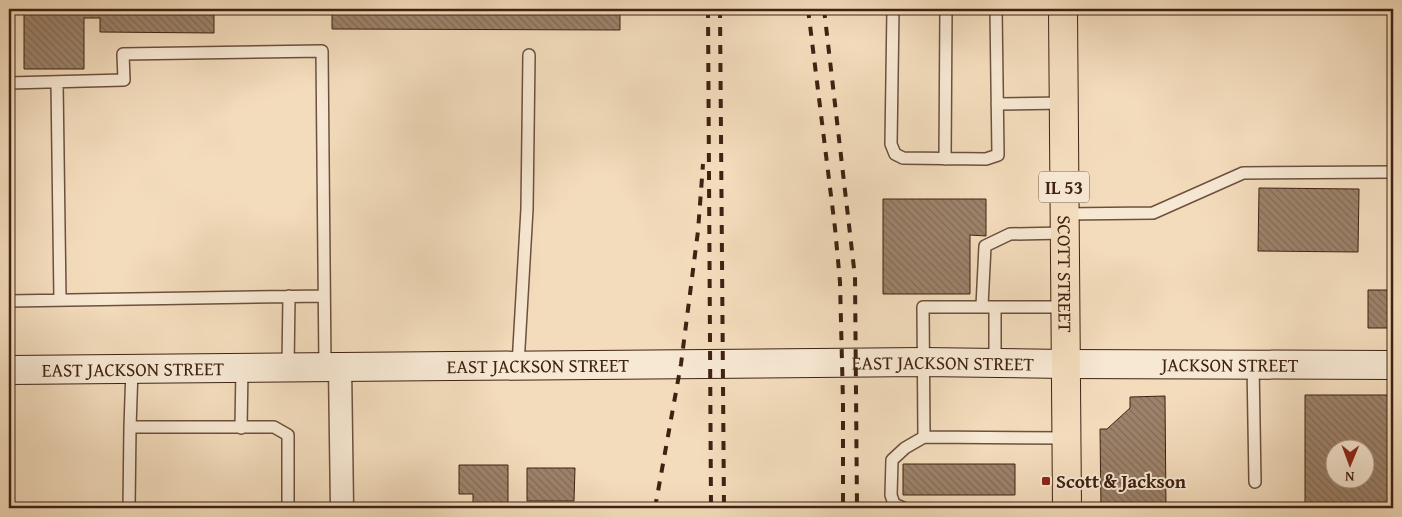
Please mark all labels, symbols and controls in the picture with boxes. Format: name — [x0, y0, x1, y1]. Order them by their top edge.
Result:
road number: IL 53 — [1039, 172, 1089, 202]
street label: SCOTT STREET — [1051, 215, 1080, 333]
street label: EAST JACKSON STREET — [852, 348, 1035, 378]
street label: JACKSON STREET — [1159, 350, 1299, 379]
street label: EAST JACKSON STREET — [447, 351, 630, 380]
street label: EAST JACKSON STREET — [42, 354, 225, 384]
north arrow — [1324, 440, 1374, 490]
place label: Scott & Jackson — [1056, 467, 1187, 495]
text: N — [1344, 467, 1355, 487]
marker: Scott & Jackson — [1040, 475, 1052, 487]

